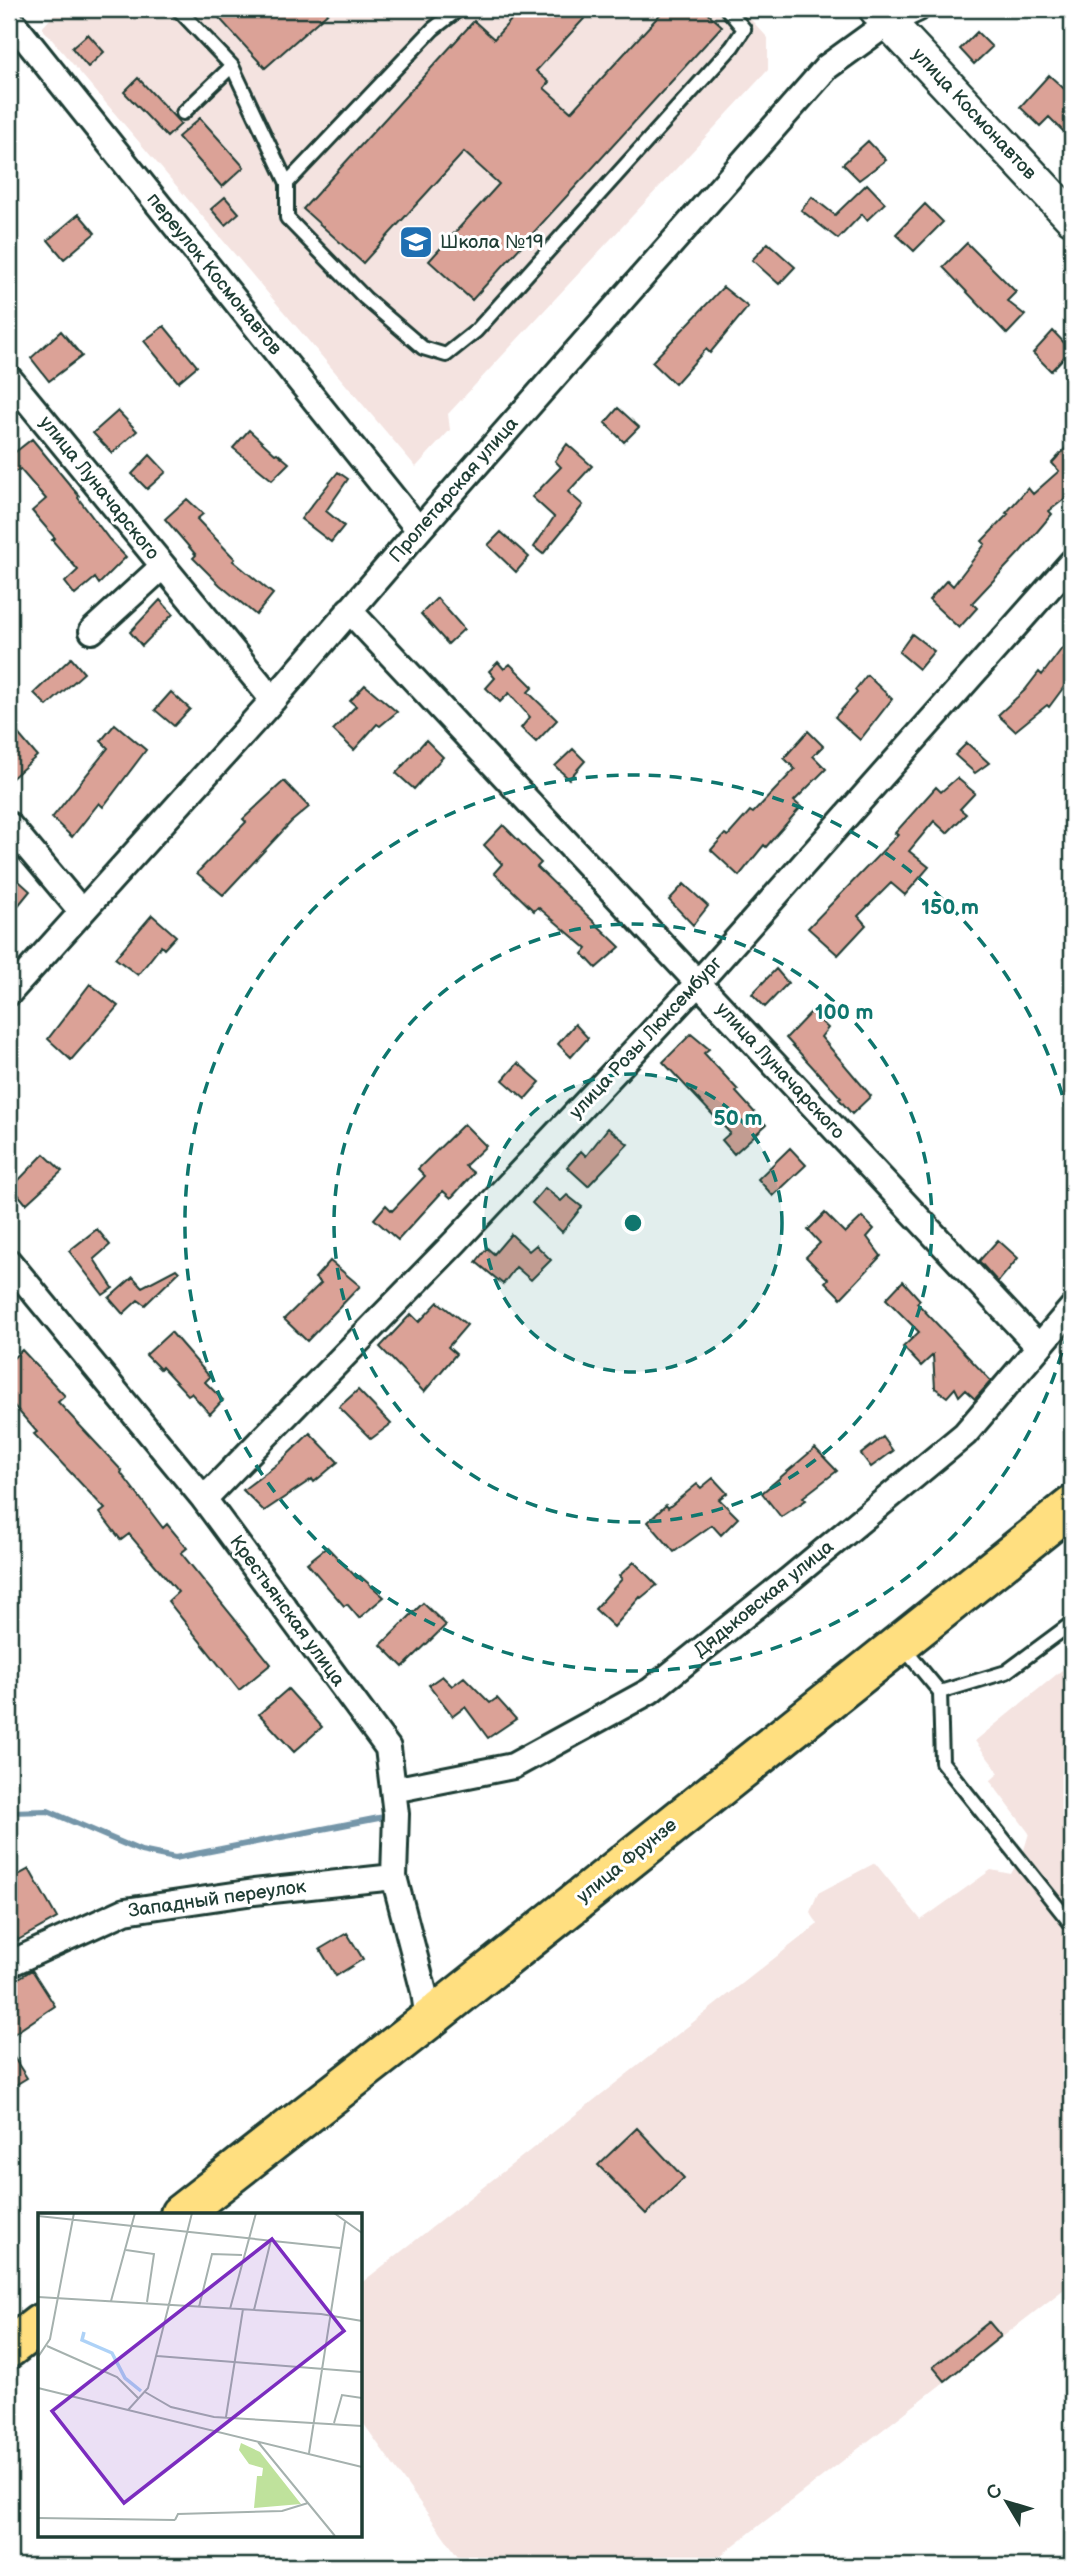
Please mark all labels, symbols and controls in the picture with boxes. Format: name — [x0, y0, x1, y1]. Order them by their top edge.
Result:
street label: улица Космонавтов — [907, 43, 1041, 185]
street label: переулок Космонавтов — [142, 188, 286, 360]
school or university icon: Школа №19 — [397, 223, 435, 261]
place label: Школа №19 — [440, 231, 544, 254]
street label: улица Луначарского — [34, 412, 164, 565]
street label: Пролетарская улица — [385, 413, 523, 567]
text: 150 m — [921, 895, 979, 920]
street label: улица Розы Люксембург — [565, 952, 727, 1124]
street label: улица Луначарского — [711, 998, 849, 1144]
text: 100 m — [815, 1000, 873, 1025]
text: 50 m — [714, 1106, 762, 1131]
centre of rings — [621, 1211, 645, 1235]
street label: Крестьянская улица — [224, 1531, 350, 1691]
street label: Дядьковская улица — [689, 1536, 839, 1662]
street label: улица Фрунзе — [572, 1813, 682, 1908]
street label: Западный переулок — [127, 1875, 307, 1923]
inset map — [38, 2213, 362, 2536]
north arrow — [972, 2466, 1042, 2536]
text: С — [982, 2480, 1008, 2505]

